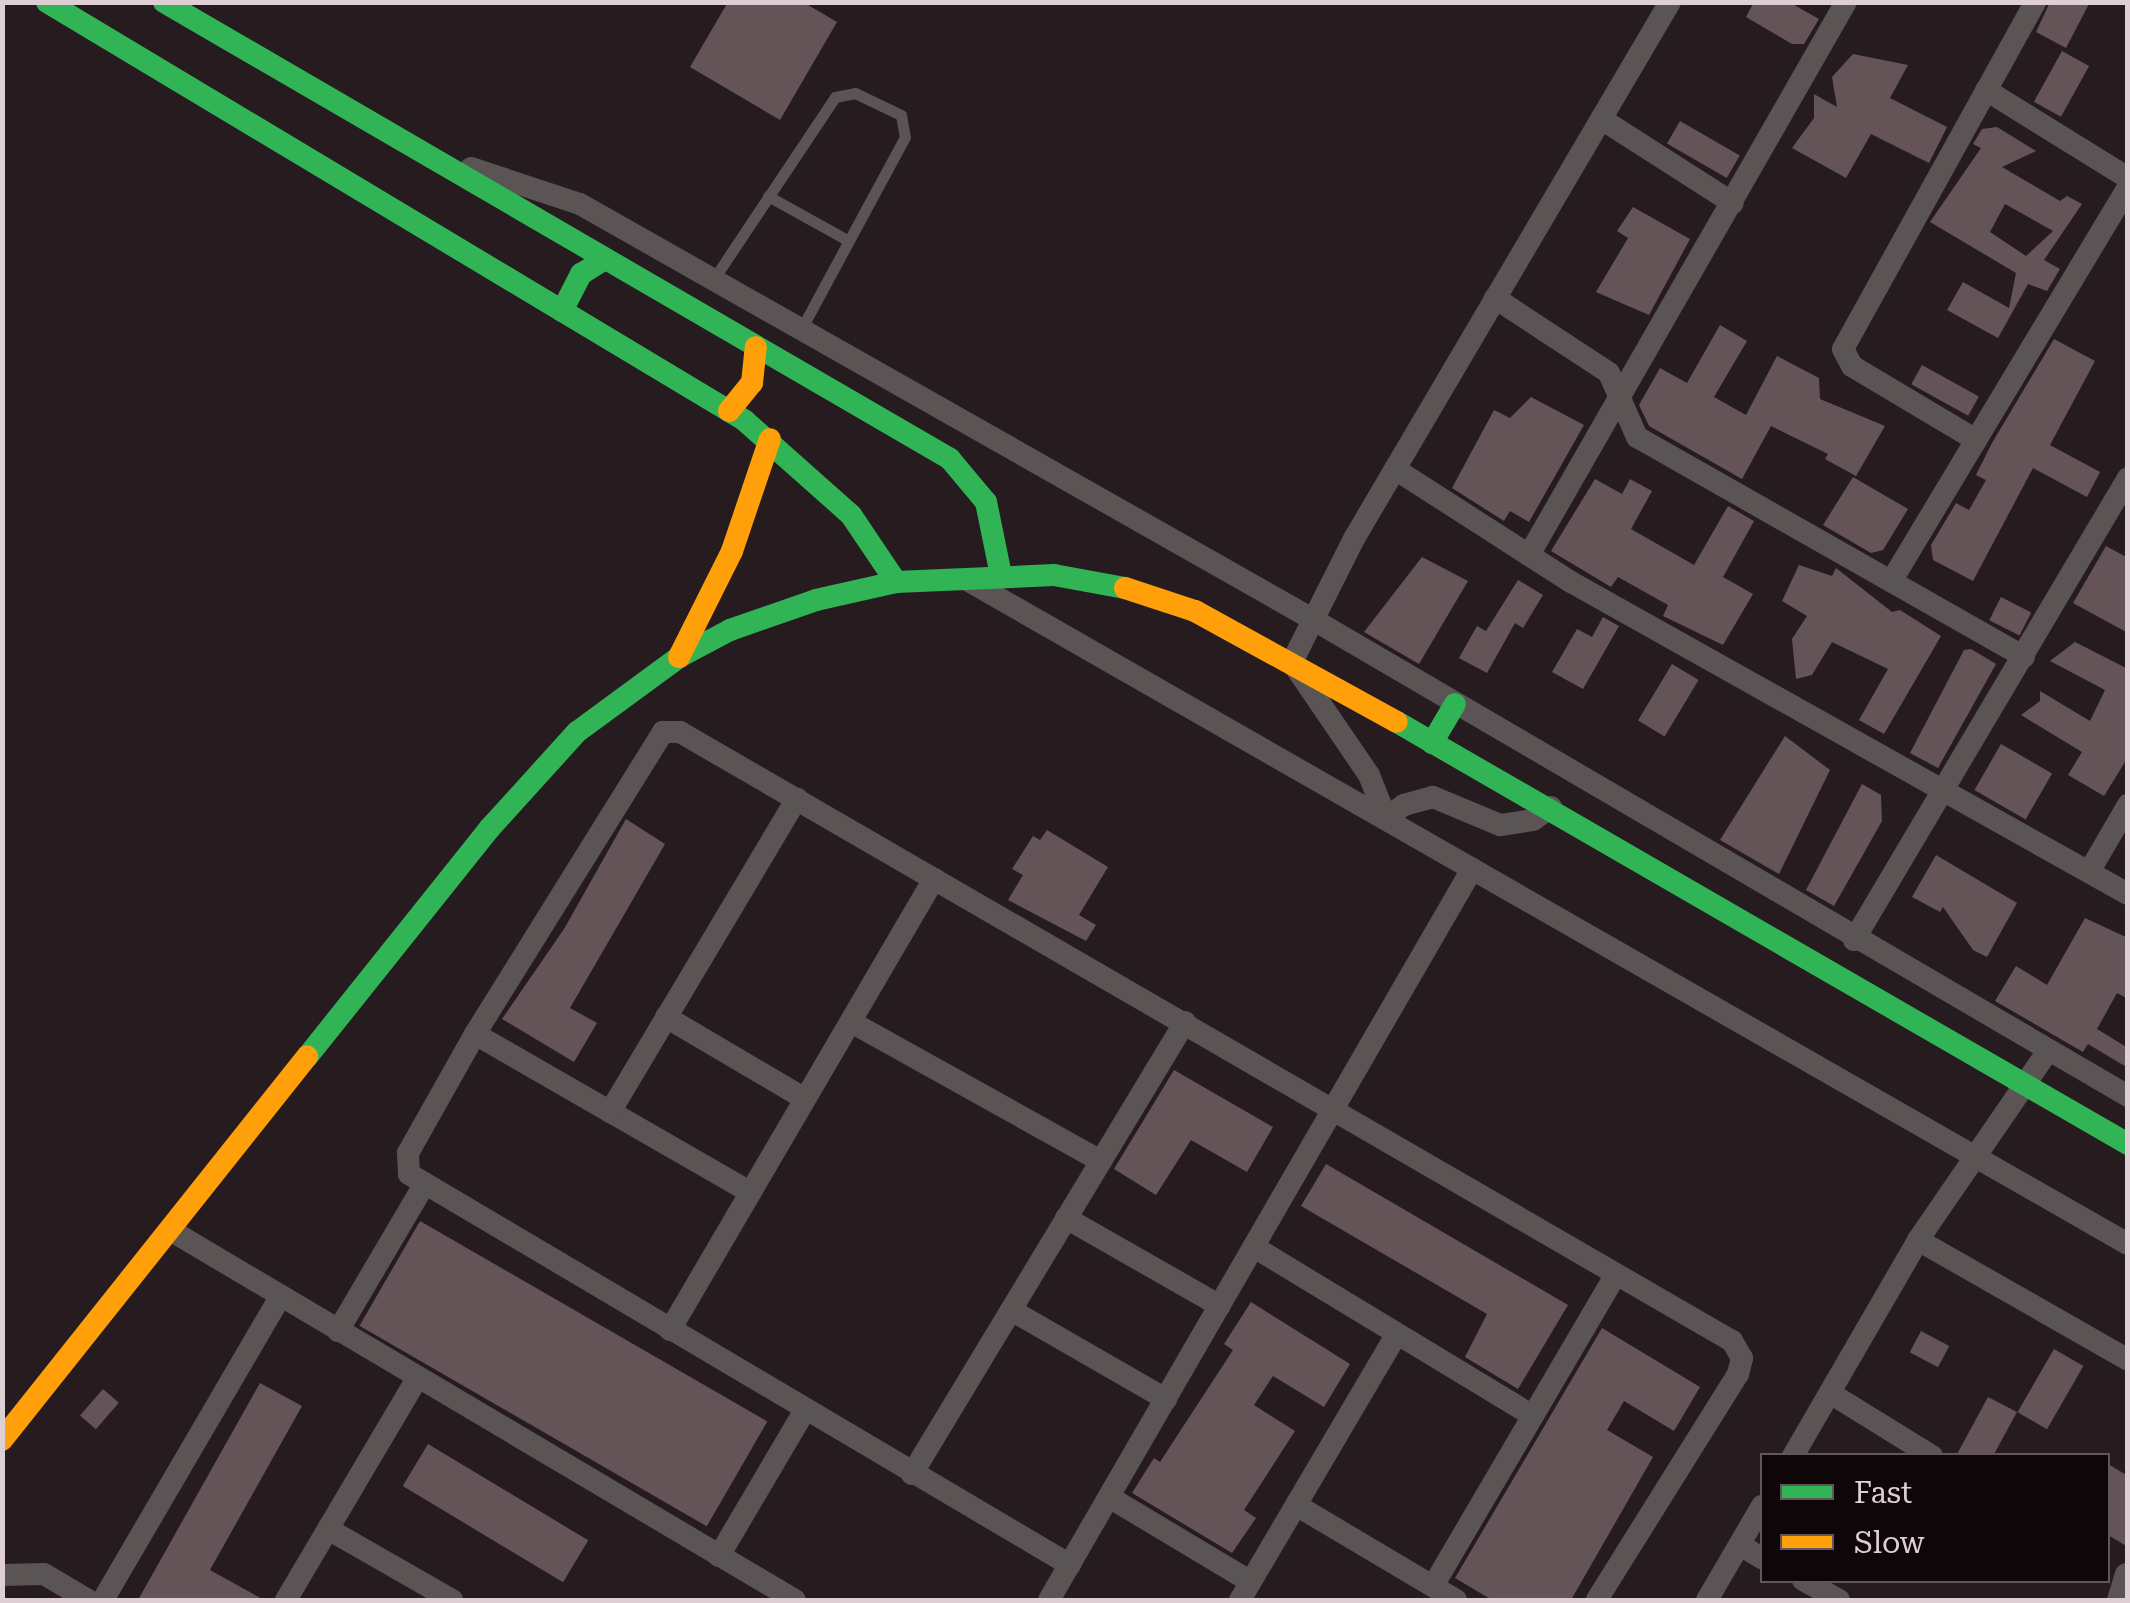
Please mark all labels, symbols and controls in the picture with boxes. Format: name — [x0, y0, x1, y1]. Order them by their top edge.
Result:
legend — [1760, 1453, 2110, 1583]
text: Fast — [1854, 1475, 1912, 1510]
text: Slow — [1854, 1525, 1925, 1560]

